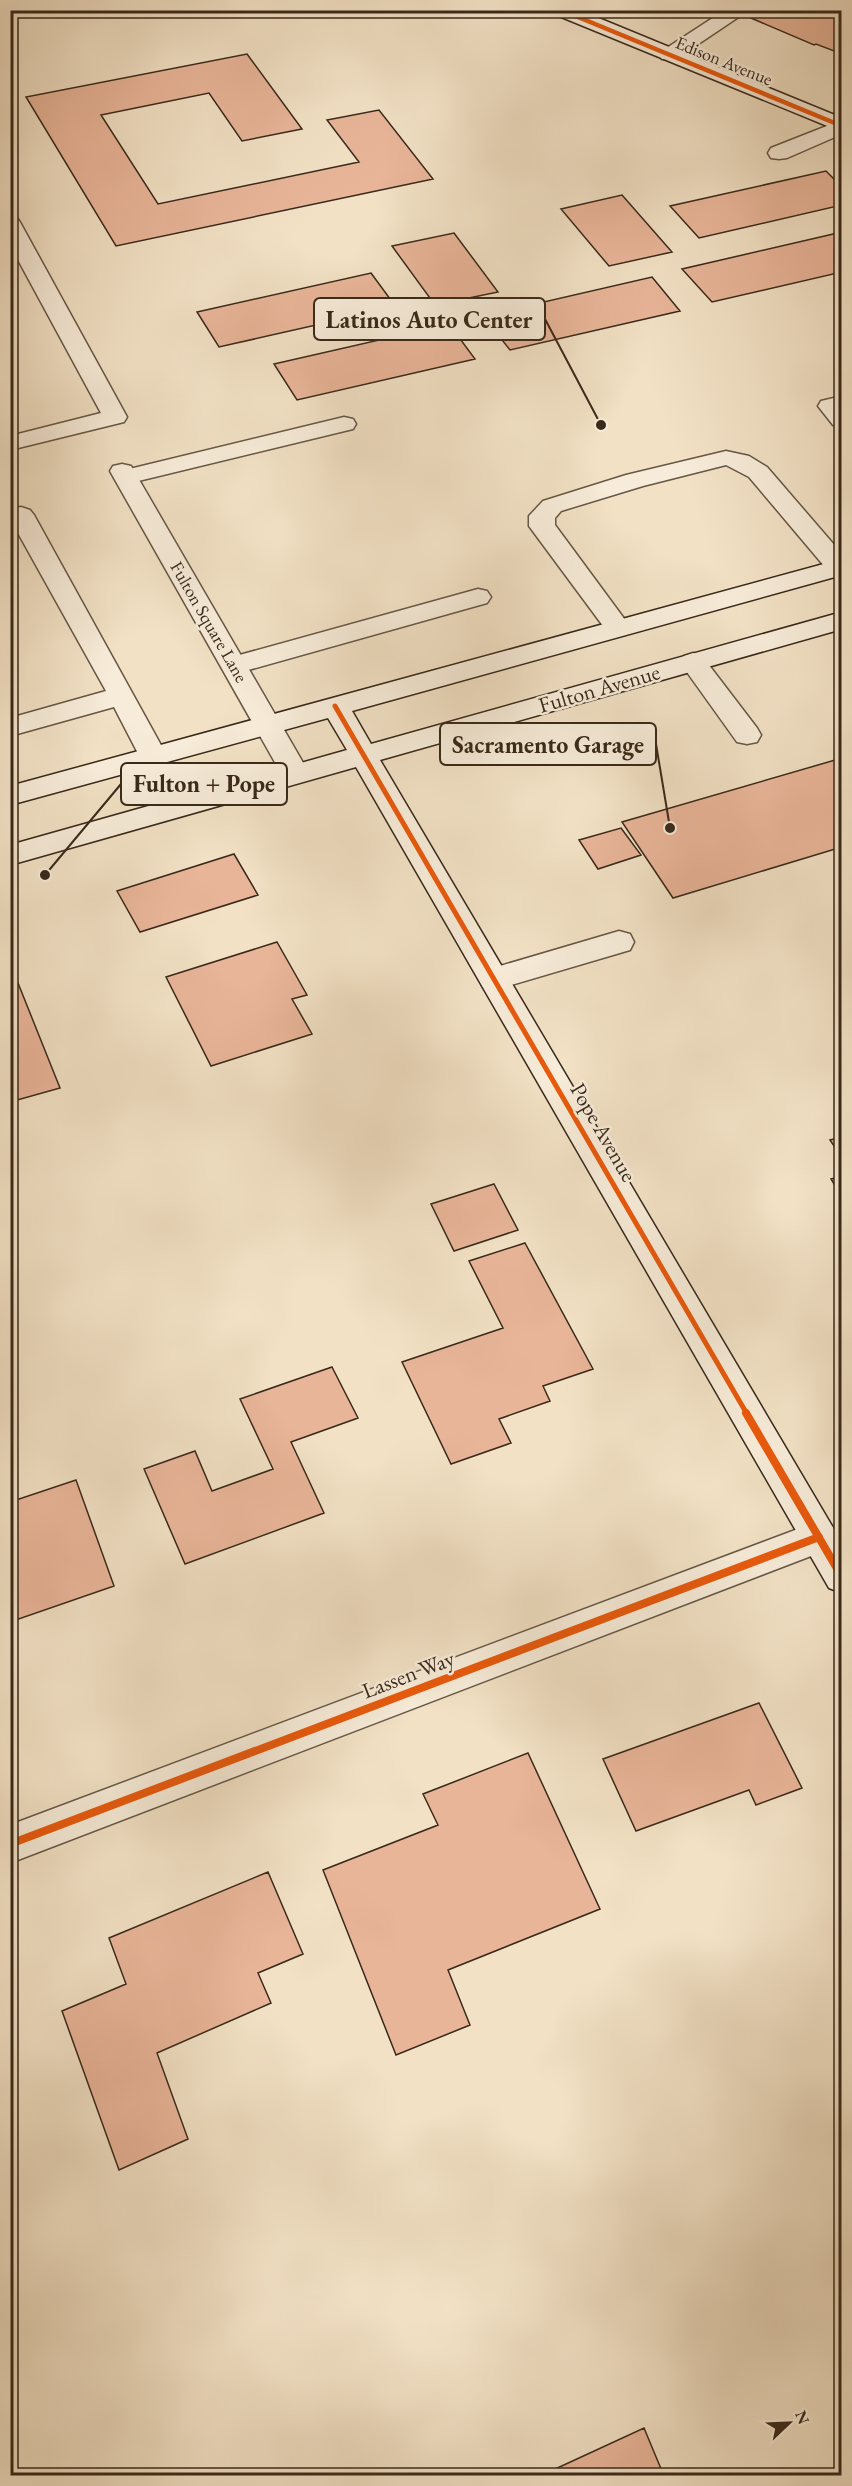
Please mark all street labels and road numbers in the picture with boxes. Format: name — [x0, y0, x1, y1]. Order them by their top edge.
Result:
street label: Edison Avenue — [672, 31, 776, 90]
street label: Fulton Square Lane — [165, 557, 253, 686]
street label: Fulton Avenue — [535, 657, 664, 720]
street label: Pope Avenue — [564, 1078, 644, 1187]
street label: Lassen Way — [358, 1643, 459, 1705]

